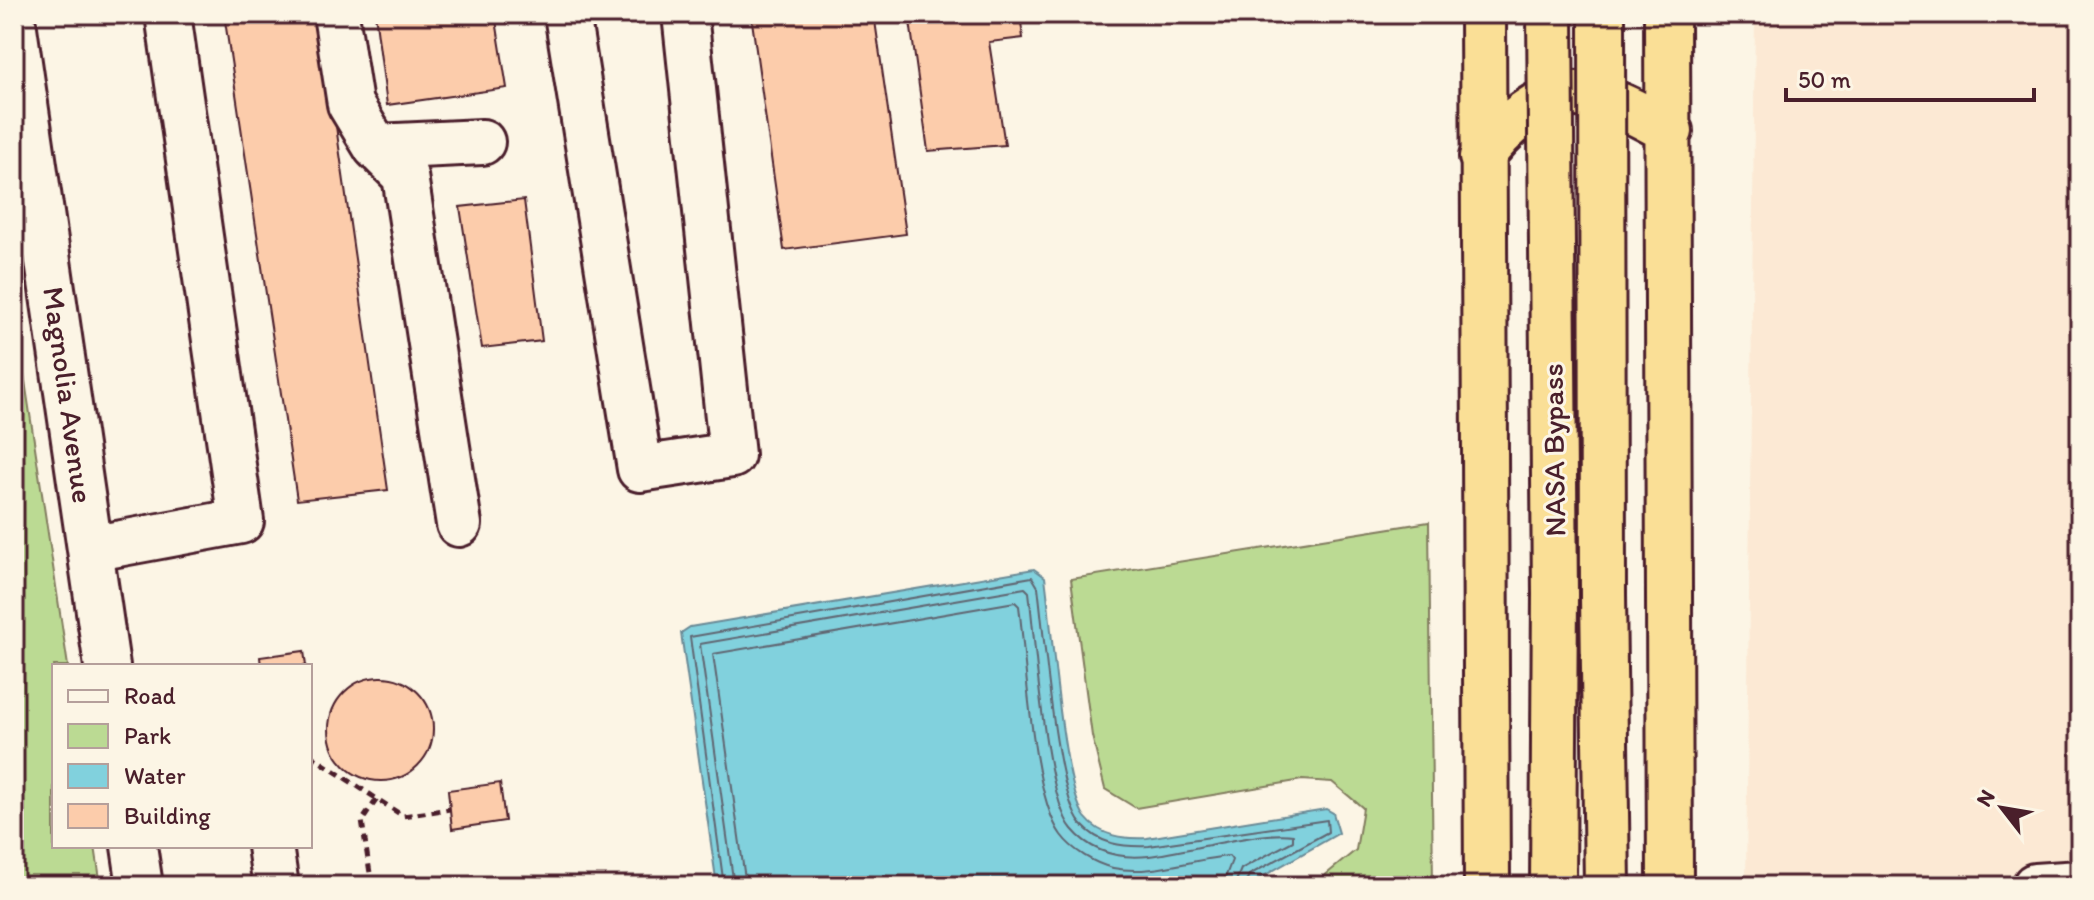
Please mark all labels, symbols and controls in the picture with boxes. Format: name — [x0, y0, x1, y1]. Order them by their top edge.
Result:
scale bar — [1786, 52, 2034, 102]
text: 50 m — [1798, 65, 1851, 94]
street label: Magnolia Avenue — [35, 284, 102, 506]
street label: NASA Bypass — [1533, 363, 1574, 537]
legend — [52, 664, 312, 848]
text: Road — [124, 681, 176, 710]
text: Park — [124, 721, 171, 750]
text: Water — [124, 761, 186, 790]
north arrow — [1962, 768, 2042, 848]
text: N — [1970, 785, 2001, 811]
text: Building — [124, 801, 211, 830]

